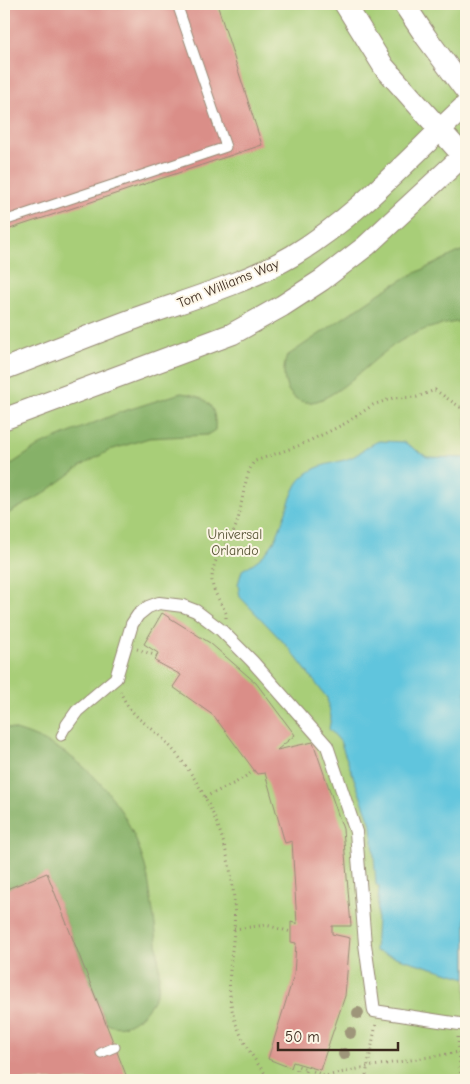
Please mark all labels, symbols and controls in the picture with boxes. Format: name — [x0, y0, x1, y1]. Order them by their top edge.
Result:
street label: Tom Williams Way — [175, 255, 282, 312]
park label: Universal Orlando — [208, 526, 262, 559]
scale bar — [278, 1019, 398, 1051]
text: 50 m — [285, 1028, 320, 1046]

